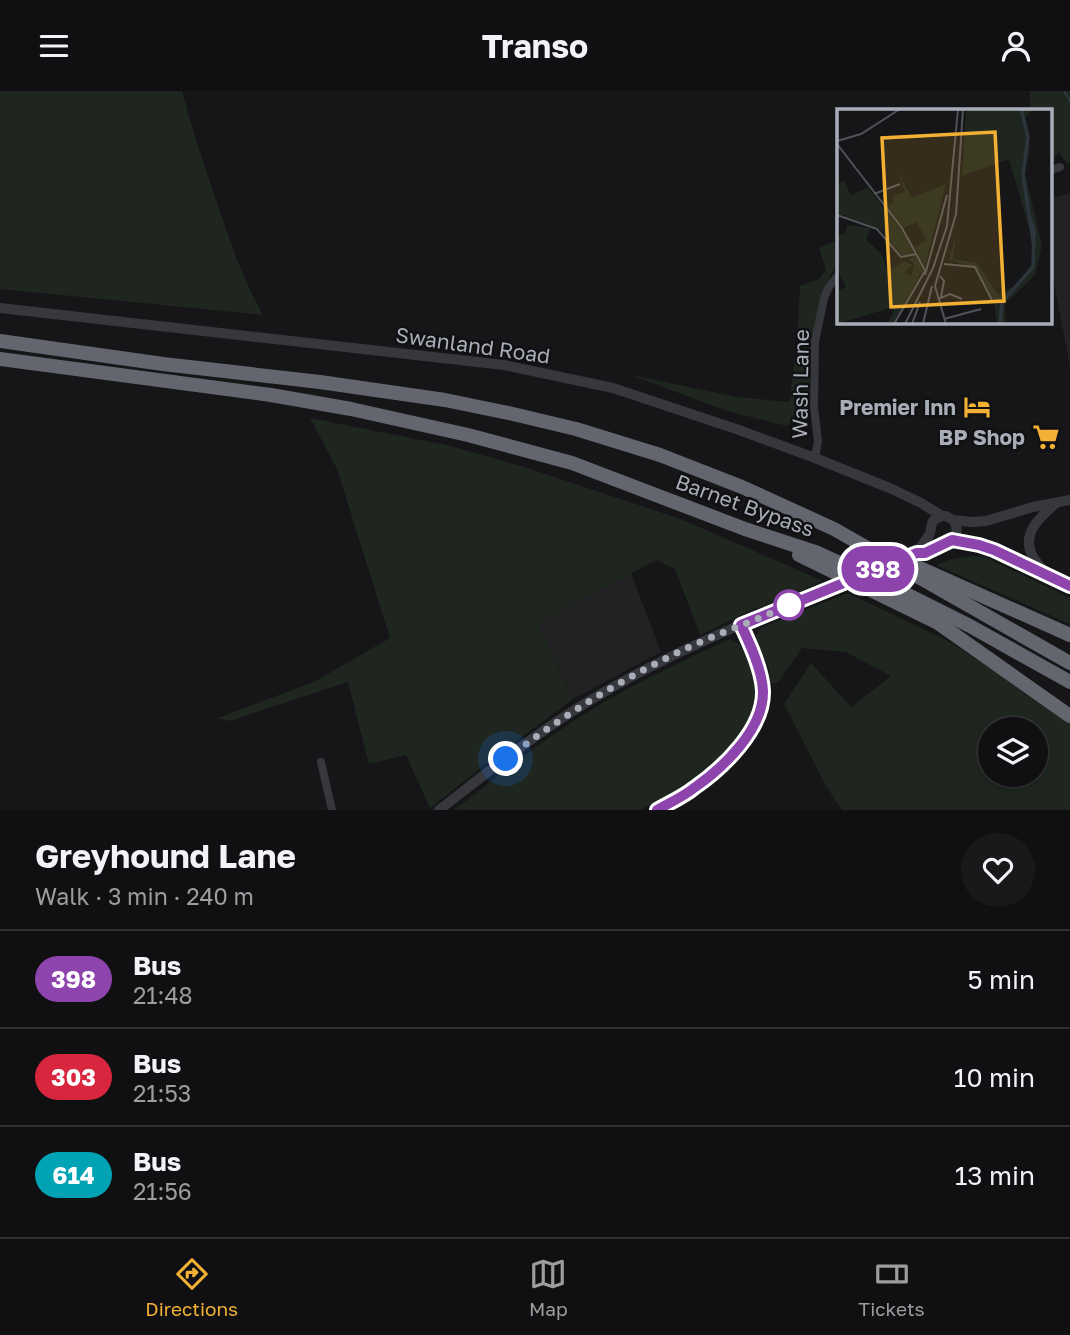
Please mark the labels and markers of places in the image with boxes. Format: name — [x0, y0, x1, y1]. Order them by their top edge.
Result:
hotel icon: Premier Inn — [962, 392, 992, 422]
place label: Premier Inn — [839, 394, 956, 420]
supermarket icon: BP Shop — [1031, 422, 1061, 452]
place label: BP Shop — [939, 424, 1025, 450]
unlabelled marker — [774, 590, 804, 620]

